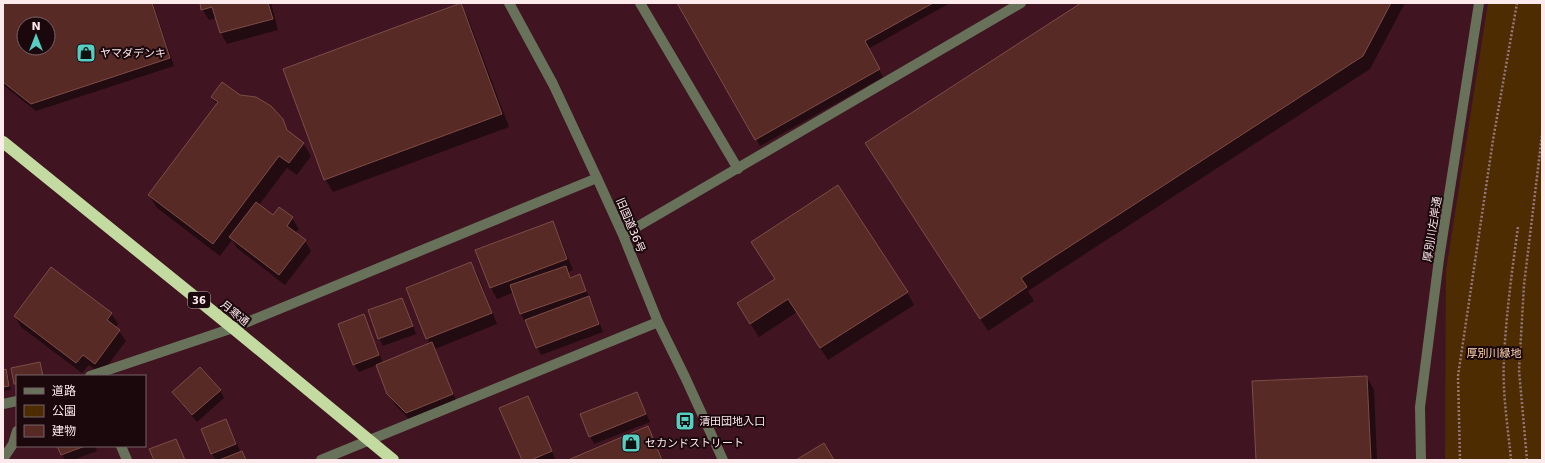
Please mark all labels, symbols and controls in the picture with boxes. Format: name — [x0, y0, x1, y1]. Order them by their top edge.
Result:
north arrow — [16, 16, 56, 56]
text: N — [31, 20, 41, 33]
shop icon: ヤマダデンキ — [75, 42, 97, 64]
place label: ヤマダデンキ — [100, 47, 166, 60]
street label: 厚別川左岸通 — [1421, 195, 1444, 263]
street label: 旧国道36号 — [613, 196, 648, 254]
road number: 36 — [188, 292, 210, 308]
street label: 月寒通 — [218, 298, 252, 329]
park label: 厚別川緑地 — [1467, 347, 1522, 360]
legend — [16, 375, 146, 447]
text: 道路 — [52, 384, 76, 398]
text: 公園 — [52, 404, 76, 418]
bus stop icon: 清田団地入口 — [674, 410, 696, 432]
place label: 清田団地入口 — [699, 415, 765, 428]
text: 建物 — [52, 424, 76, 438]
shop icon: セカンドストリート — [620, 432, 642, 454]
place label: セカンドストリート — [645, 437, 744, 450]

